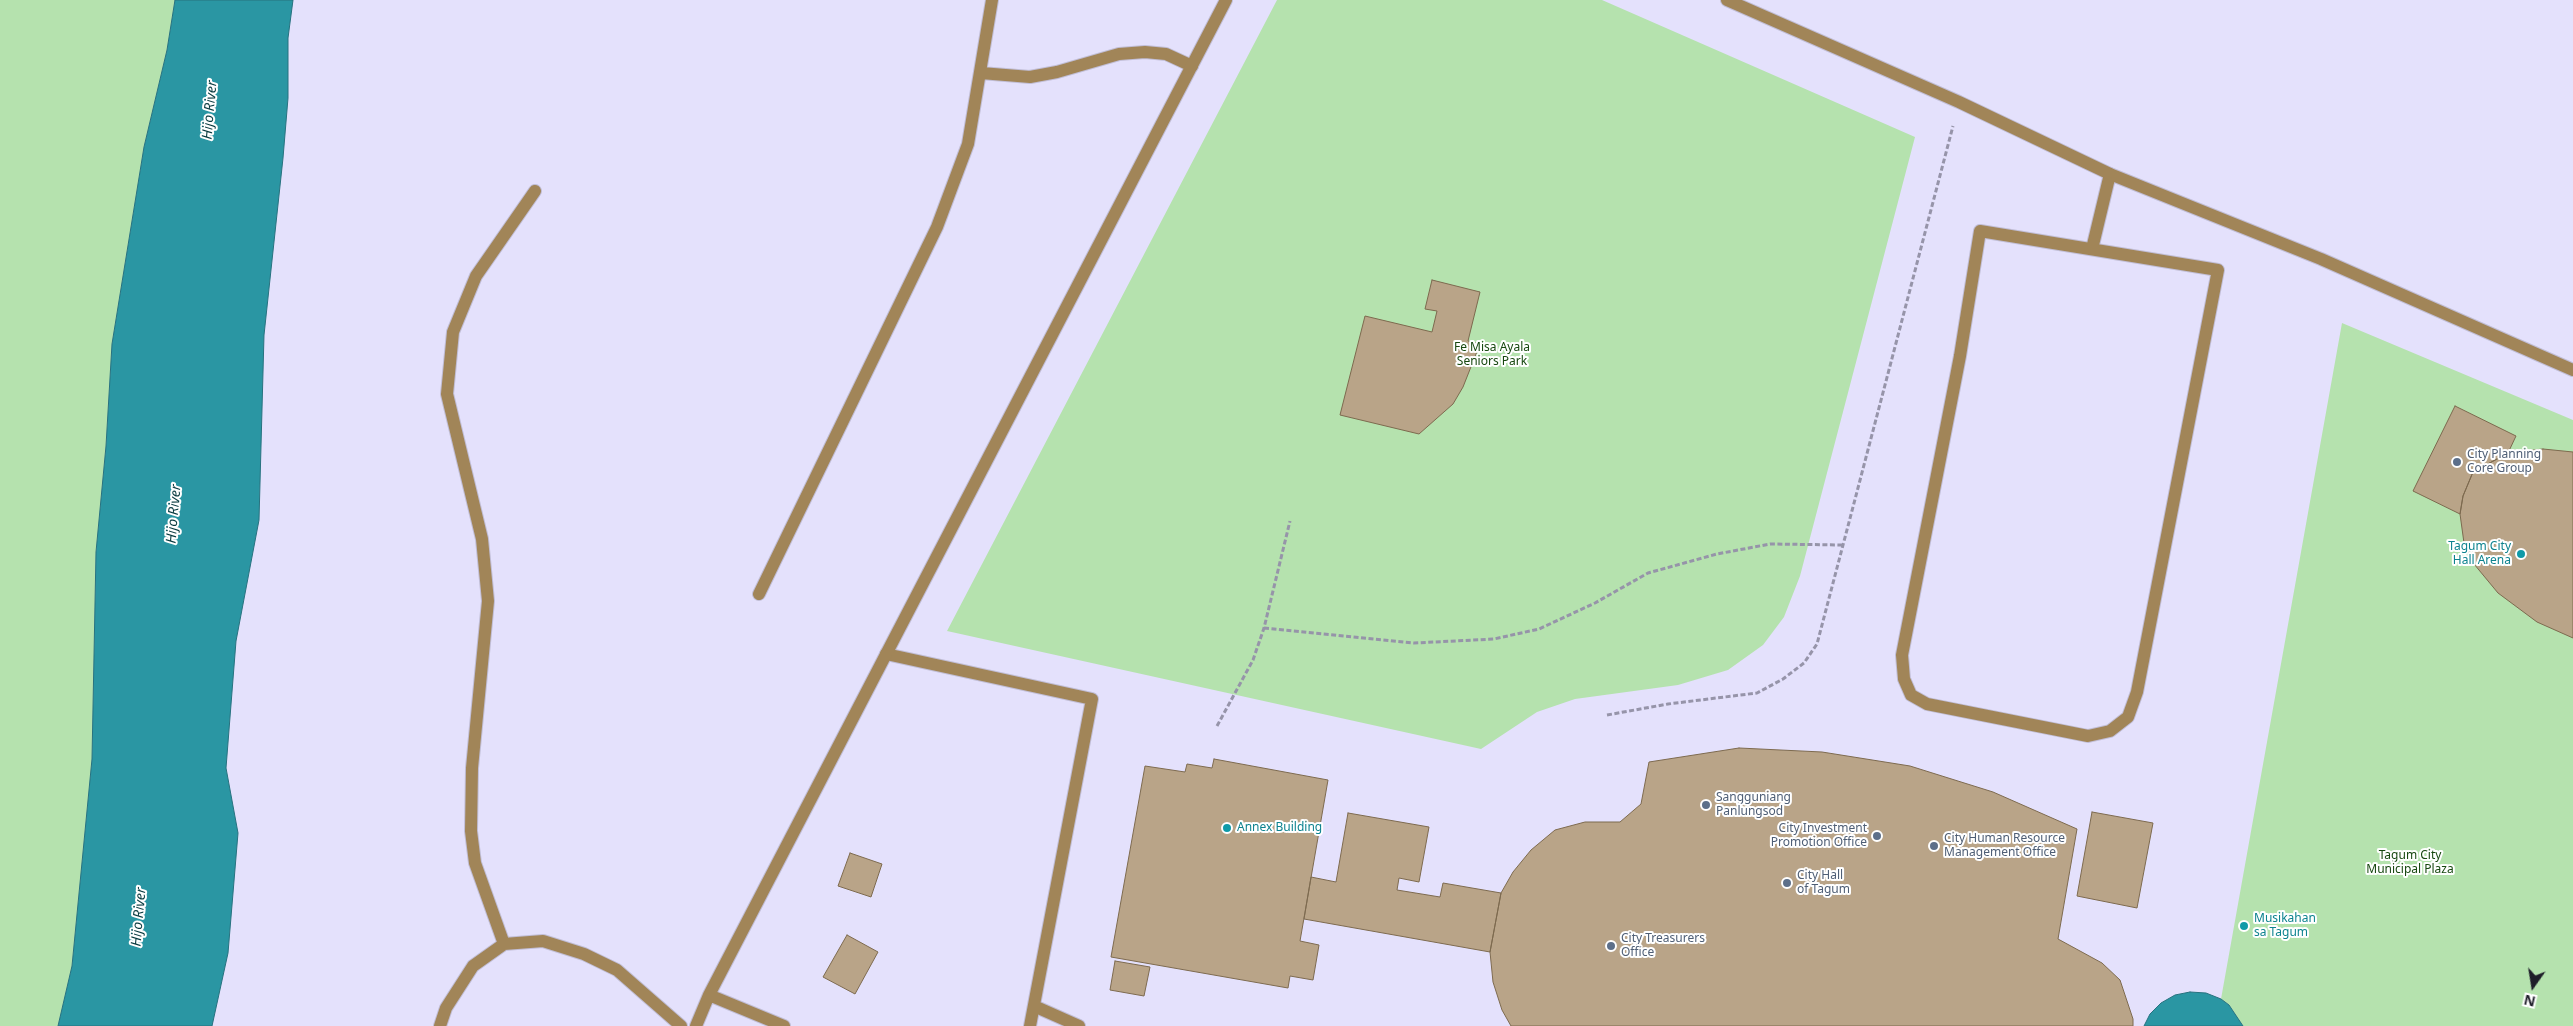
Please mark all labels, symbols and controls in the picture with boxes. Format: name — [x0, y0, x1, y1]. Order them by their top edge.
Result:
water label: Hijo River — [199, 80, 221, 140]
park label: Fe Misa Ayala Seniors Park — [1454, 341, 1530, 369]
place label: City Planning Core Group — [2467, 448, 2541, 476]
marker: City Planning Core Group — [2451, 456, 2463, 468]
water label: Hijo River — [163, 484, 185, 544]
place label: Tagum City Hall Arena — [2448, 540, 2511, 568]
marker: Tagum City Hall Arena — [2515, 548, 2527, 560]
place label: Sangguniang Panlungsod — [1716, 791, 1791, 819]
marker: Sangguniang Panlungsod — [1700, 799, 1712, 811]
place label: Annex Building — [1237, 821, 1322, 835]
marker: Annex Building — [1221, 822, 1233, 834]
place label: City Investment Promotion Office — [1771, 822, 1867, 850]
marker: City Investment Promotion Office — [1871, 830, 1883, 842]
place label: City Human Resource Management Office — [1944, 832, 2065, 860]
marker: City Human Resource Management Office — [1928, 840, 1940, 852]
park label: Tagum City Municipal Plaza — [2366, 849, 2454, 877]
place label: City Hall of Tagum — [1797, 869, 1850, 897]
marker: City Hall of Tagum — [1781, 877, 1793, 889]
water label: Hijo River — [128, 887, 150, 947]
place label: Musikahan sa Tagum — [2254, 912, 2316, 940]
marker: Musikahan sa Tagum — [2238, 920, 2250, 932]
place label: City Treasurers Office — [1621, 932, 1705, 960]
marker: City Treasurers Office — [1605, 940, 1617, 952]
north arrow — [2508, 961, 2558, 1011]
text: N — [2522, 991, 2537, 1012]

